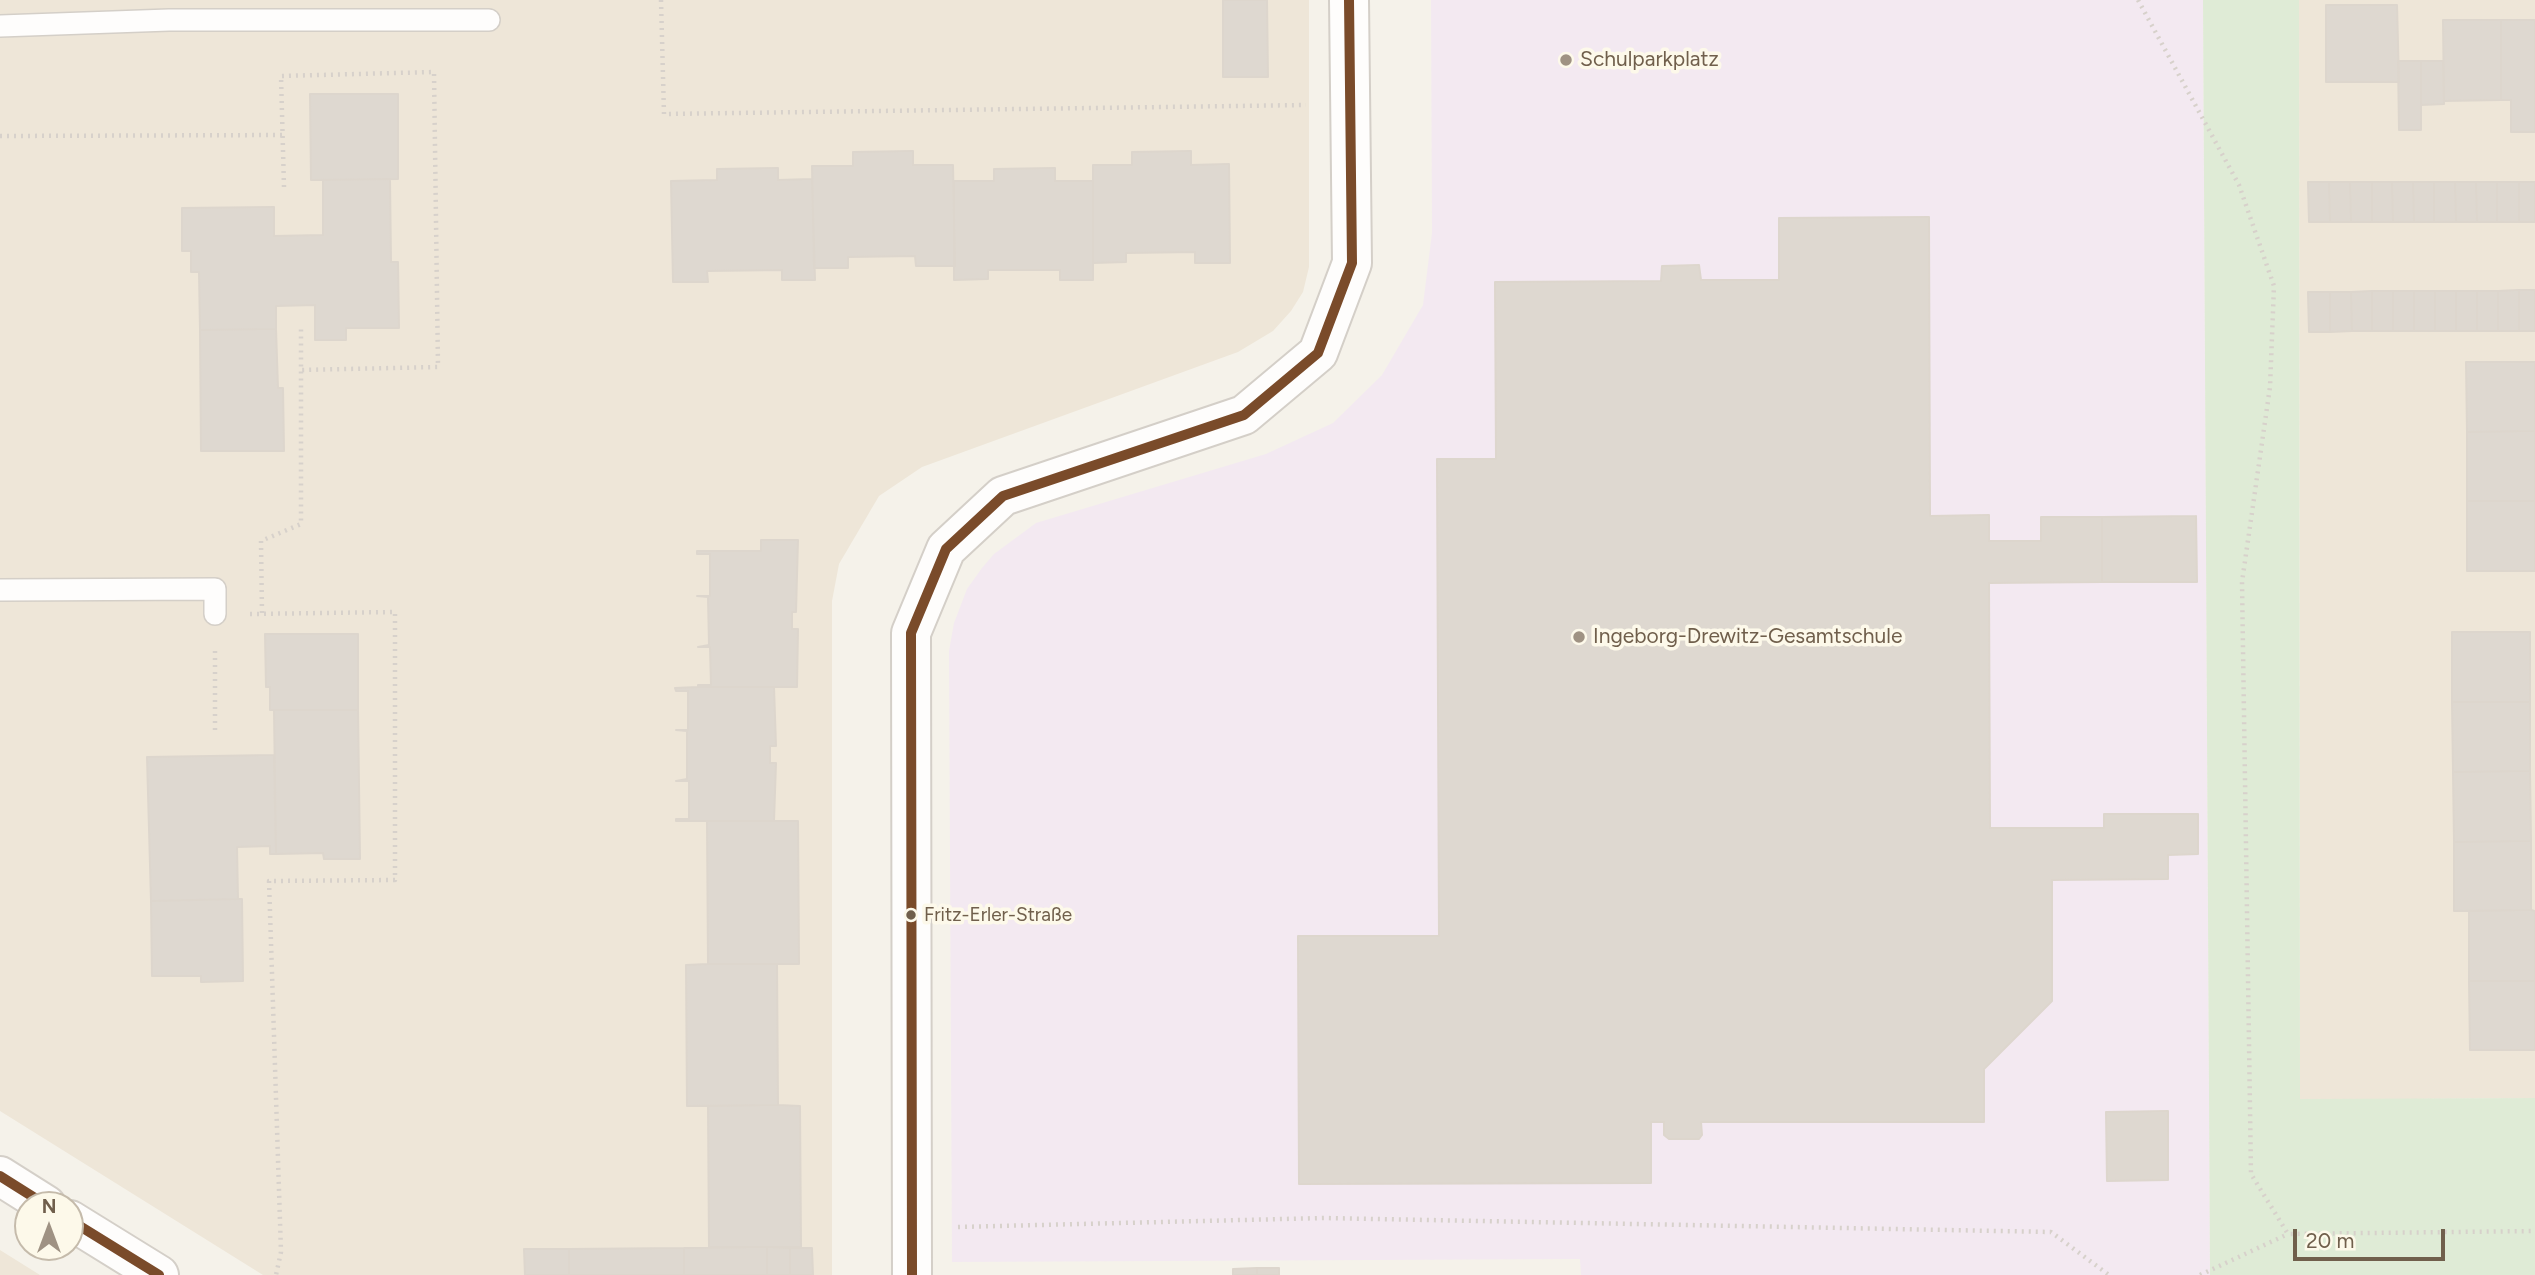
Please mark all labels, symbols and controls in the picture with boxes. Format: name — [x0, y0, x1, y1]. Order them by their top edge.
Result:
place label: Schulparkplatz — [1580, 47, 1719, 73]
marker: Schulparkplatz — [1558, 52, 1574, 68]
place label: Ingeborg-Drewitz-Gesamtschule — [1593, 624, 1902, 650]
marker: Ingeborg-Drewitz-Gesamtschule — [1571, 629, 1587, 645]
place label: Fritz-Erler-Straße — [924, 904, 1072, 926]
marker: Fritz-Erler-Straße — [904, 908, 918, 922]
north arrow — [14, 1191, 84, 1261]
text: N — [42, 1195, 56, 1218]
scale bar — [2297, 1216, 2449, 1260]
text: 20 m — [2306, 1228, 2354, 1253]

